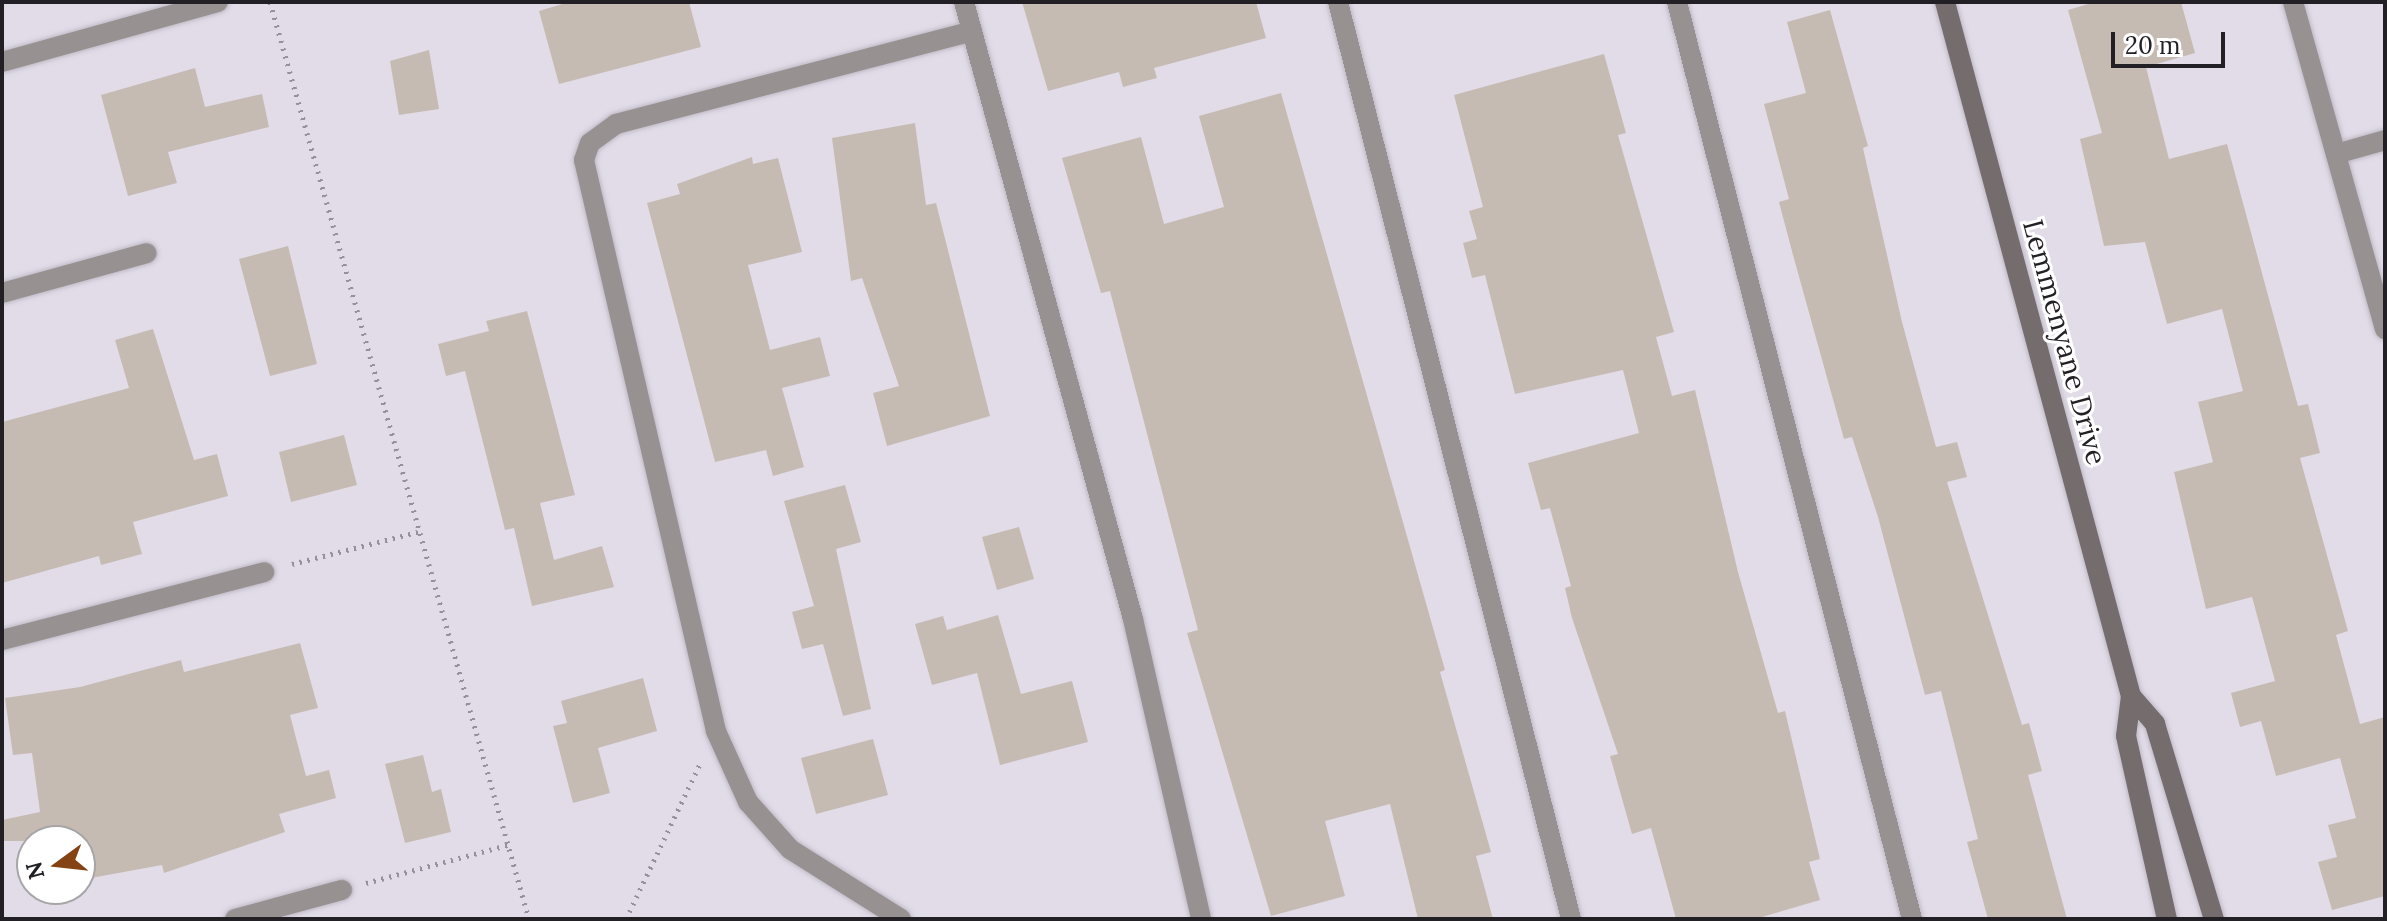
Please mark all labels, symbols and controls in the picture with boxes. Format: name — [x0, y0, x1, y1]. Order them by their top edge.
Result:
scale bar — [2115, 16, 2229, 66]
text: 20 m — [2125, 30, 2181, 61]
street label: Lemmenyane Drive — [2016, 216, 2114, 468]
north arrow — [16, 825, 96, 905]
text: N — [19, 859, 50, 883]

